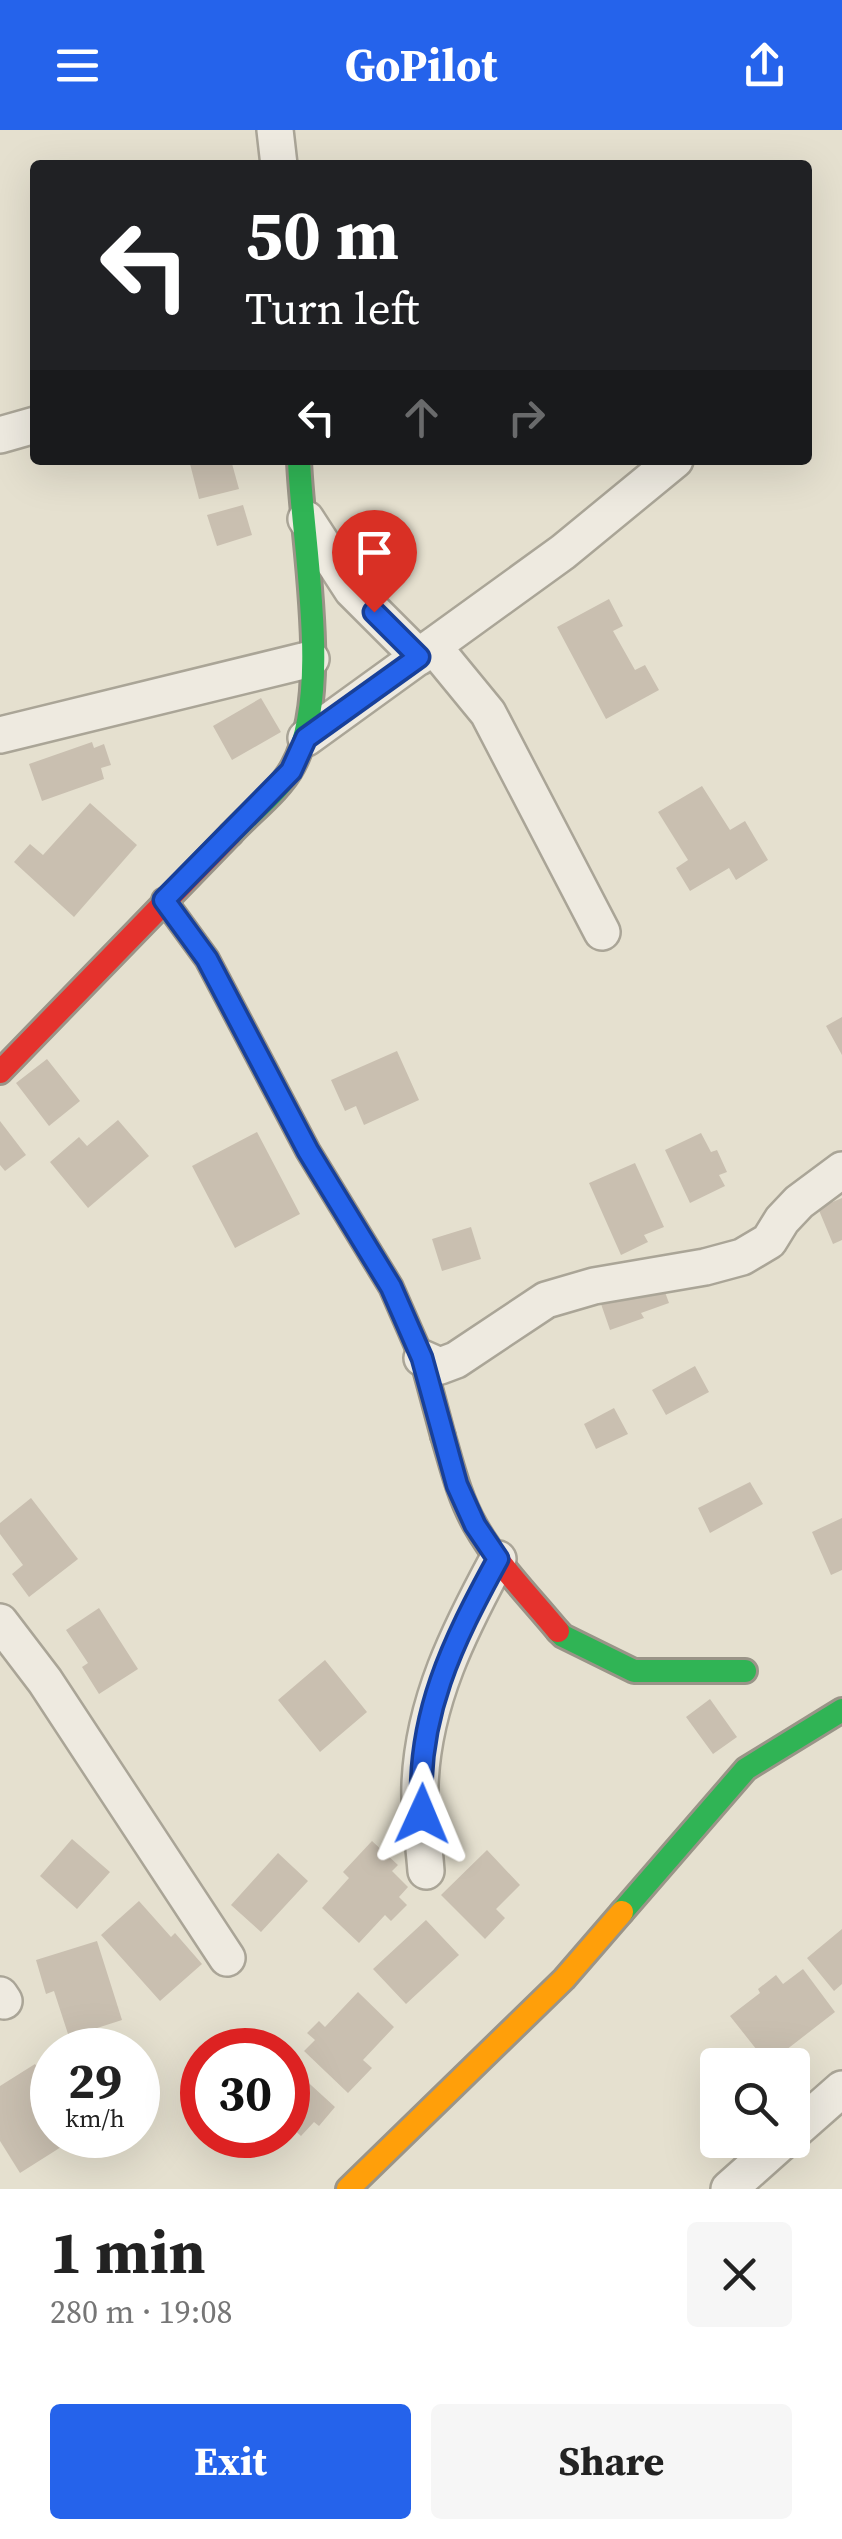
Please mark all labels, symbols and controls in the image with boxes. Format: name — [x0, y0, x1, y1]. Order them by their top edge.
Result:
text: GoPilot — [345, 34, 497, 96]
icon: menu — [50, 38, 105, 93]
icon: share — [737, 38, 792, 93]
text: 50 m — [245, 186, 399, 282]
icon: left — [80, 200, 210, 330]
text: Turn left — [245, 277, 419, 339]
icon: left — [289, 390, 344, 445]
icon: ahead — [394, 390, 449, 445]
icon: right — [499, 390, 554, 445]
pin — [332, 510, 417, 613]
icon: arrive — [347, 525, 402, 580]
position arrow — [370, 1762, 474, 1866]
speed limit sign: 30 — [180, 2028, 310, 2158]
text: 29 — [68, 2046, 122, 2115]
map controls — [700, 2048, 810, 2158]
button: search — [700, 2048, 810, 2158]
text: km/h — [65, 2101, 125, 2135]
text: 1 min — [50, 2211, 206, 2293]
button: close — [687, 2222, 792, 2327]
text: 280 m · 19:08 — [50, 2290, 232, 2334]
button: Exit — [50, 2404, 411, 2519]
button: Share — [431, 2404, 792, 2519]

